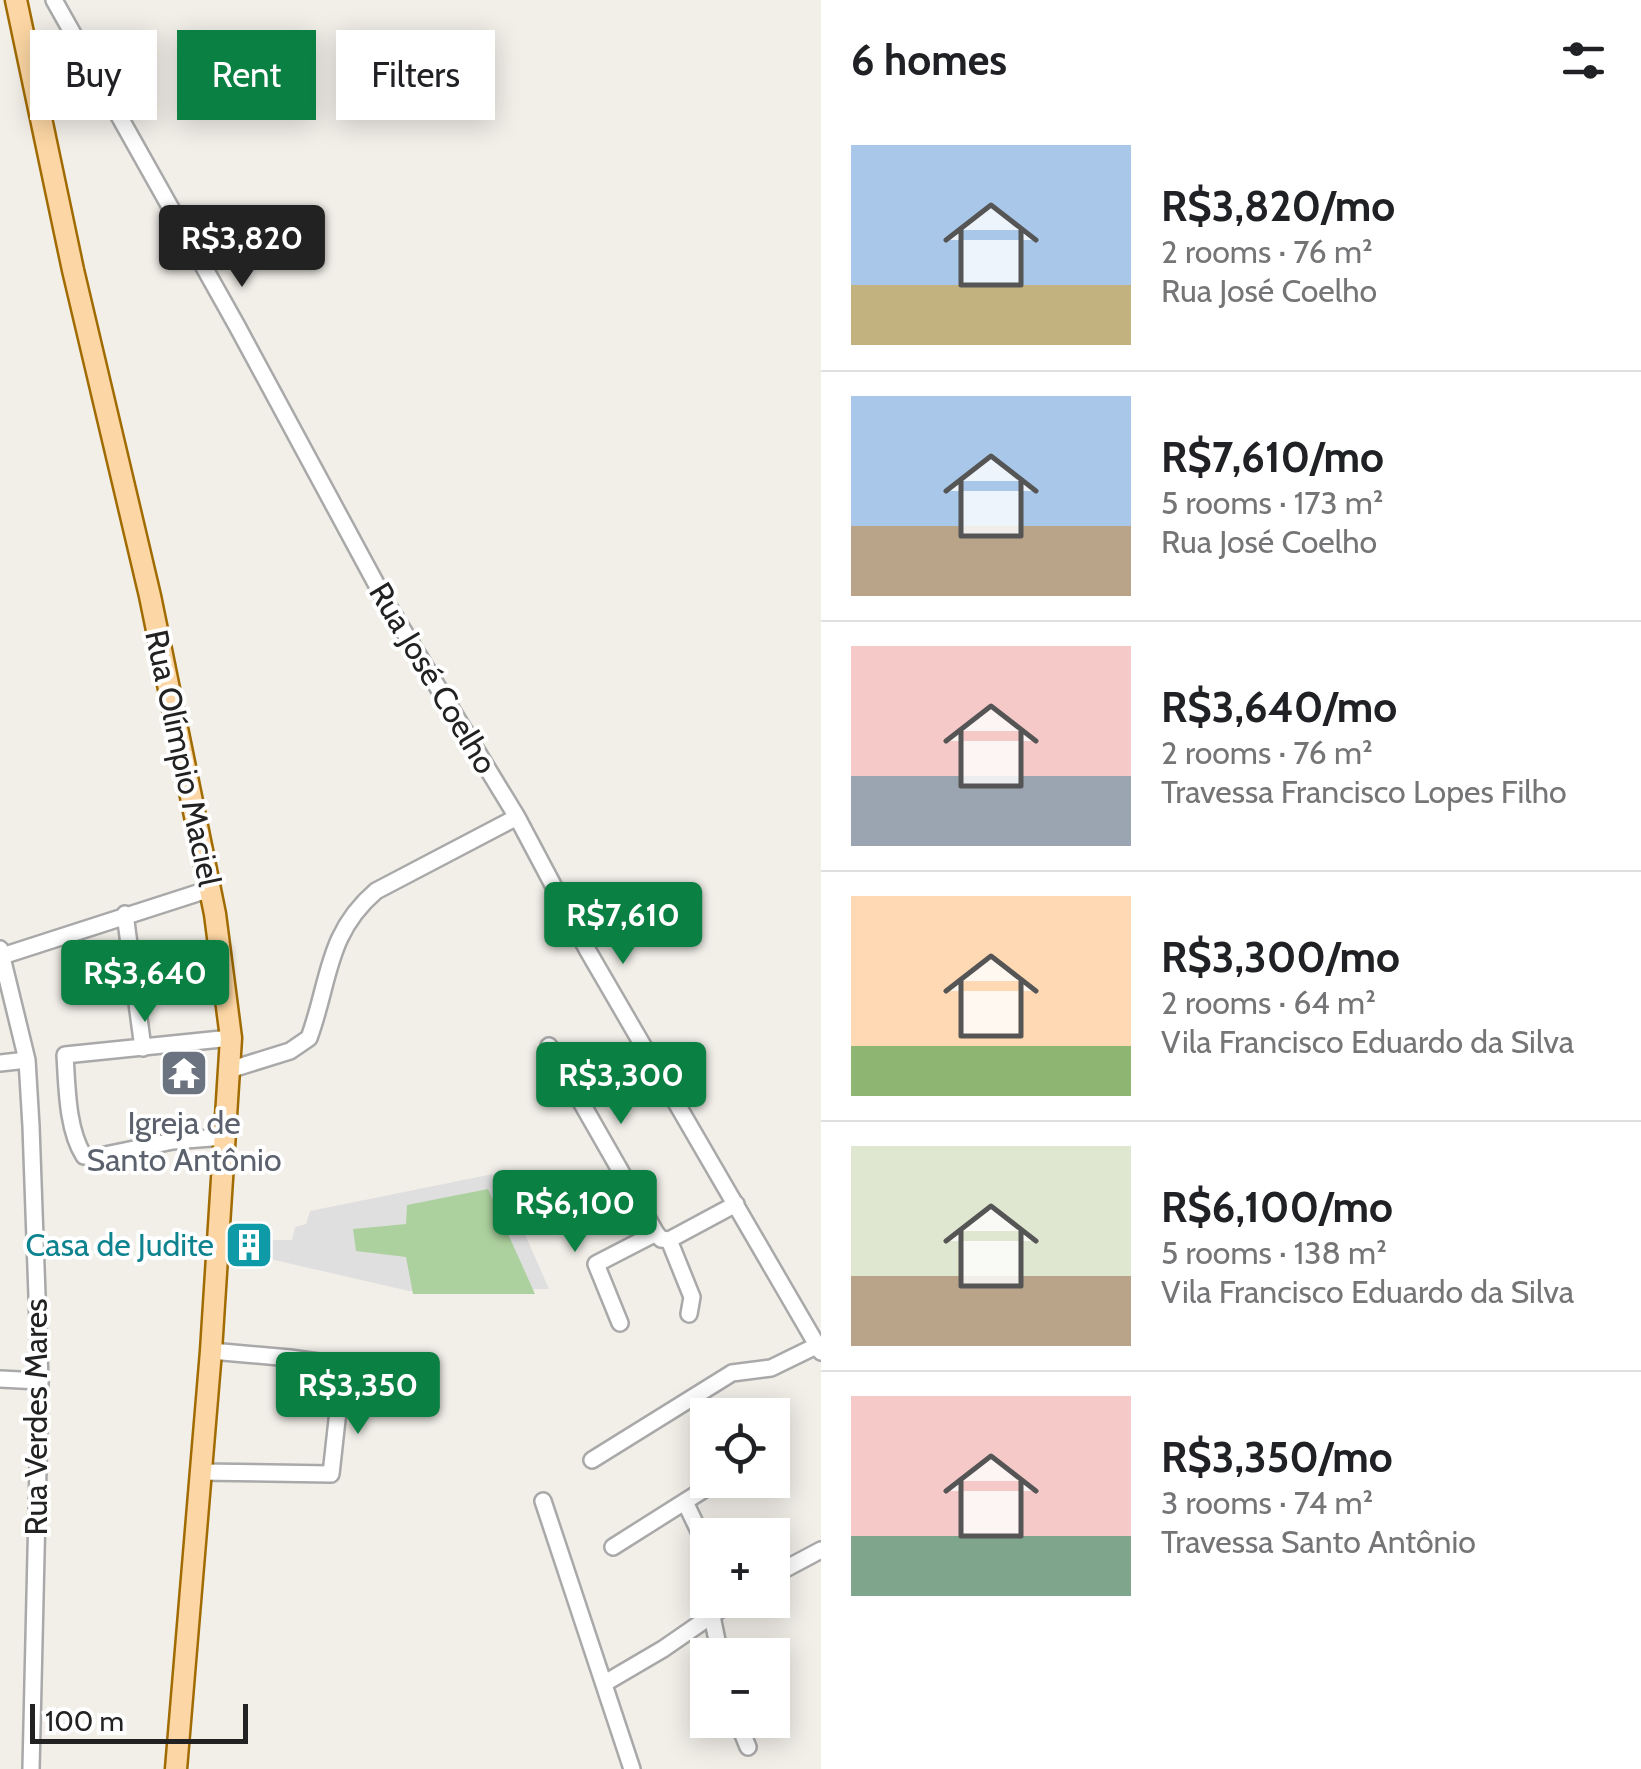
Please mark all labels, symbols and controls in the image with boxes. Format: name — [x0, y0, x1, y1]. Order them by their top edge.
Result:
chip: Buy — [30, 30, 157, 120]
chip: Rent — [177, 30, 316, 120]
chip: Filters — [336, 30, 495, 120]
icon: filters — [1556, 33, 1611, 88]
text: 6 homes — [851, 34, 1007, 86]
text: R$3,820/mo — [1161, 180, 1395, 232]
icon: home — [931, 185, 1051, 305]
pin: R$3,820 — [150, 205, 334, 290]
text: R$3,820 — [181, 218, 303, 257]
text: 2 rooms · 76 m² — [1161, 232, 1373, 271]
text: Rua José Coelho — [1161, 271, 1377, 310]
text: R$7,610/mo — [1161, 431, 1384, 483]
icon: home — [931, 436, 1051, 556]
text: 5 rooms · 173 m² — [1161, 483, 1383, 522]
text: Rua José Coelho — [1161, 522, 1377, 561]
street label: Rua José Coelho — [361, 575, 506, 780]
street label: Rua Olímpio Maciel — [137, 626, 230, 890]
text: R$3,640/mo — [1161, 681, 1397, 733]
icon: home — [931, 686, 1051, 806]
text: 2 rooms · 76 m² — [1161, 733, 1373, 772]
text: Travessa Francisco Lopes Filho — [1161, 772, 1567, 811]
pin: R$7,610 — [531, 882, 715, 967]
text: R$7,610 — [566, 895, 680, 934]
text: R$3,300/mo — [1161, 931, 1400, 983]
icon: home — [931, 936, 1051, 1056]
pin: R$3,640 — [53, 940, 237, 1025]
text: R$3,640 — [83, 953, 207, 992]
text: 2 rooms · 64 m² — [1161, 983, 1376, 1022]
text: Vila Francisco Eduardo da Silva — [1161, 1022, 1574, 1061]
pin: R$3,300 — [529, 1042, 713, 1127]
temple icon: Igreja de Santo Antônio — [158, 1047, 210, 1099]
text: R$3,300 — [558, 1055, 684, 1094]
place label: Igreja de Santo Antônio — [86, 1103, 282, 1179]
pin: R$6,100 — [483, 1170, 667, 1255]
text: R$6,100/mo — [1161, 1181, 1393, 1233]
text: R$6,100 — [515, 1183, 635, 1222]
icon: home — [931, 1186, 1051, 1306]
building icon: Casa de Judite — [223, 1219, 275, 1271]
place label: Casa de Judite — [26, 1225, 214, 1264]
text: 5 rooms · 138 m² — [1161, 1233, 1387, 1272]
text: Vila Francisco Eduardo da Silva — [1161, 1272, 1574, 1311]
street label: Rua Verdes Mares — [16, 1299, 55, 1536]
pin: R$3,350 — [266, 1352, 450, 1437]
text: R$3,350 — [298, 1365, 418, 1404]
map controls — [690, 1398, 790, 1738]
button: locate — [690, 1398, 790, 1498]
text: R$3,350/mo — [1161, 1431, 1393, 1483]
icon: home — [931, 1436, 1051, 1556]
text: 3 rooms · 74 m² — [1161, 1483, 1373, 1522]
button: + — [690, 1518, 790, 1618]
text: Travessa Santo Antônio — [1161, 1522, 1476, 1561]
button: − — [690, 1638, 790, 1738]
scale bar — [30, 1699, 248, 1744]
text: 100 m — [45, 1704, 124, 1738]

